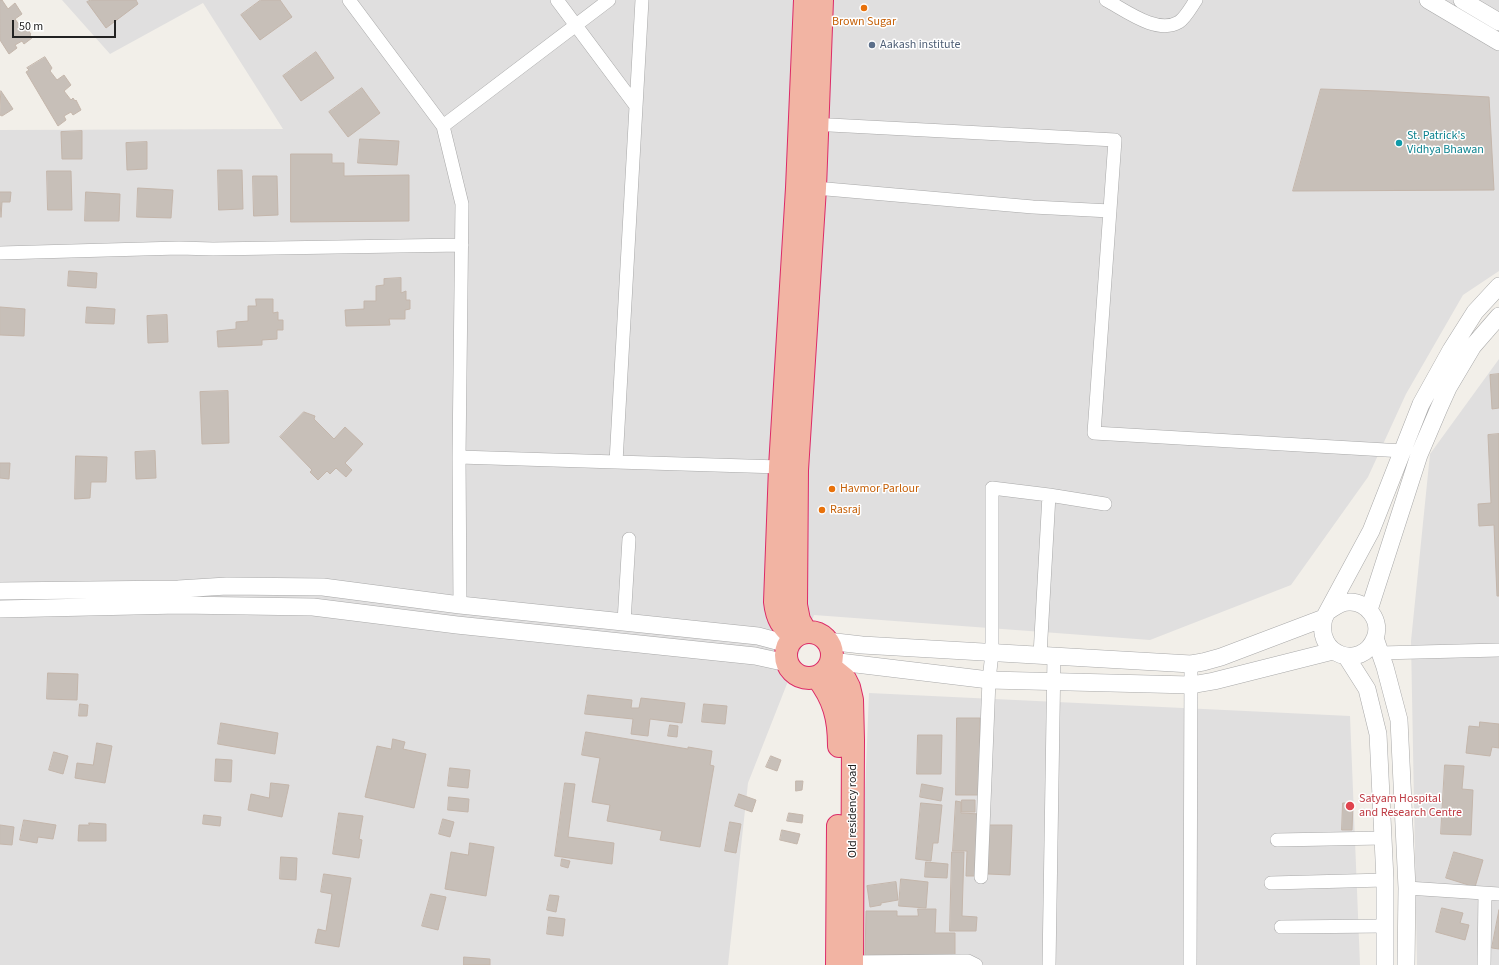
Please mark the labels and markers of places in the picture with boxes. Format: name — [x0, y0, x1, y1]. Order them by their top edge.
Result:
marker: Brown Sugar — [859, 3, 869, 13]
place label: Brown Sugar — [832, 15, 896, 29]
place label: Aakash institute — [880, 38, 960, 52]
marker: Aakash institute — [867, 40, 877, 50]
place label: St. Patrick's Vidhya Bhawan — [1407, 129, 1484, 157]
marker: St. Patrick's Vidhya Bhawan — [1394, 138, 1404, 148]
place label: Havmor Parlour — [840, 482, 919, 496]
marker: Havmor Parlour — [827, 484, 837, 494]
place label: Rasraj — [830, 503, 861, 517]
marker: Rasraj — [817, 505, 827, 515]
place label: Satyam Hospital and Research Centre — [1359, 792, 1462, 820]
marker: Satyam Hospital and Research Centre — [1344, 800, 1356, 812]

